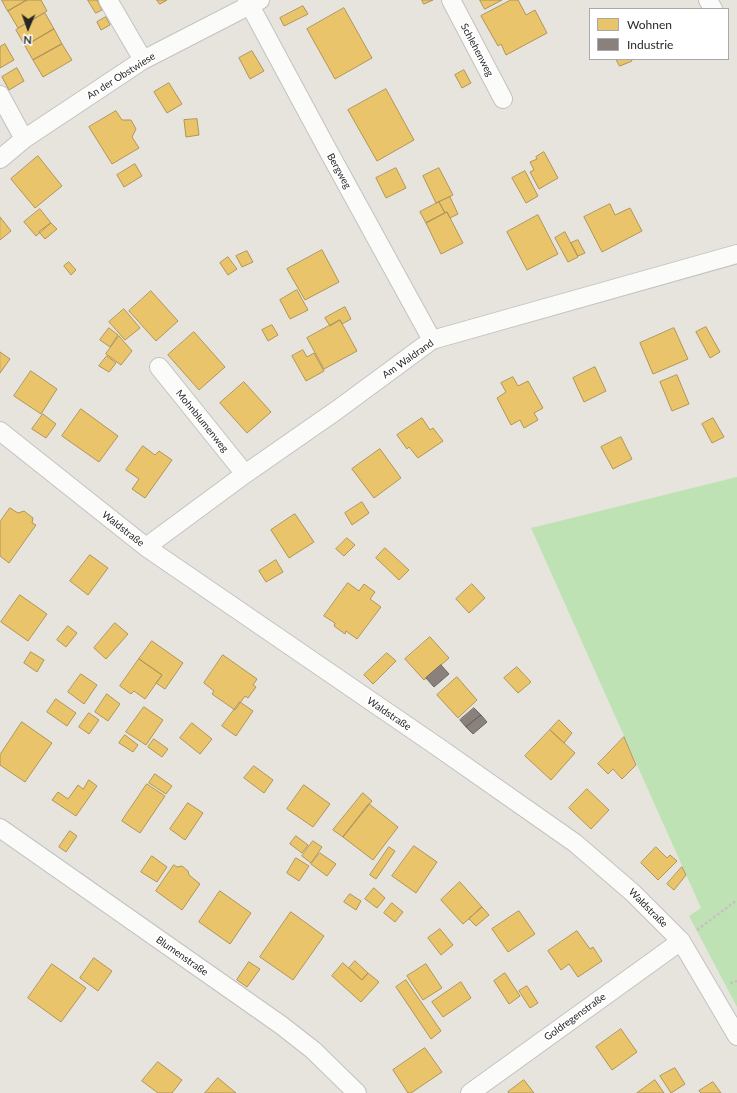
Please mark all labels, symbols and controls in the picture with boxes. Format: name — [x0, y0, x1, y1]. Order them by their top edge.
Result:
north arrow — [8, 8, 48, 48]
legend — [589, 8, 729, 60]
text: Wohnen — [627, 17, 672, 32]
street label: Schlehenweg — [458, 22, 496, 78]
text: N — [23, 34, 32, 47]
text: Industrie — [627, 37, 673, 52]
street label: An der Obstwiese — [85, 50, 157, 102]
street label: Bergweg — [324, 151, 354, 191]
street label: Am Waldrand — [380, 337, 436, 381]
street label: Mohnblumenweg — [173, 387, 231, 455]
street label: Waldstraße — [100, 509, 146, 549]
street label: Waldstraße — [365, 695, 413, 733]
street label: Waldstraße — [626, 886, 670, 930]
street label: Blumenstraße — [154, 934, 210, 978]
street label: Goldregenstraße — [542, 991, 608, 1043]

